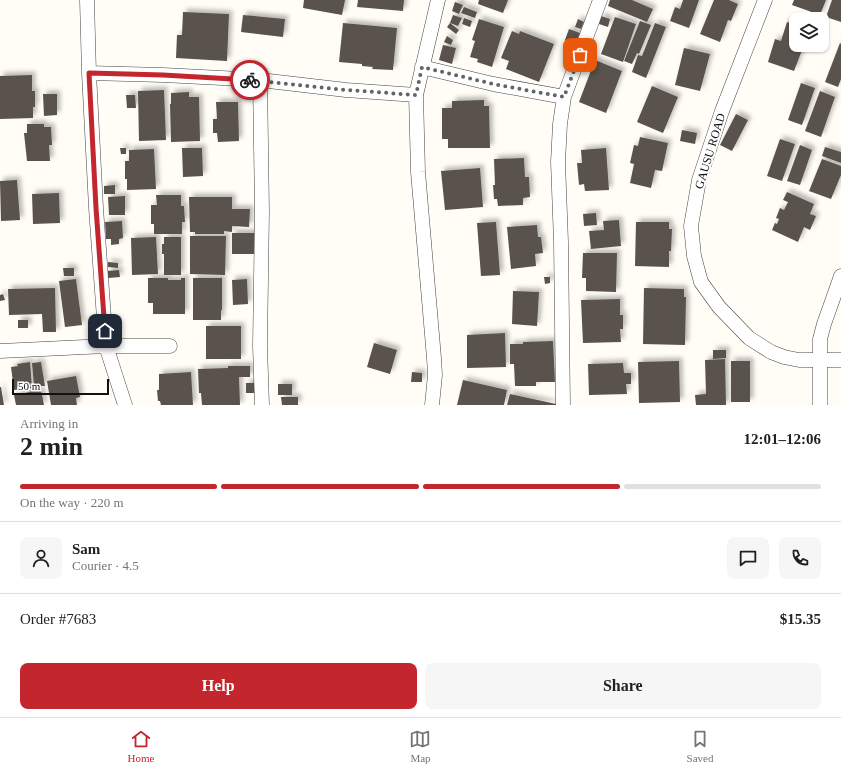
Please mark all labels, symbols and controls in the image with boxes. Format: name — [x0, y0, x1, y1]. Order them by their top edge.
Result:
map controls — [789, 12, 829, 52]
button: layers — [789, 12, 829, 52]
pin — [563, 38, 597, 72]
icon: bag — [569, 44, 591, 66]
courier — [230, 60, 270, 100]
icon: bike — [239, 69, 261, 91]
street label: GAUSU ROAD — [692, 111, 728, 191]
pin — [88, 314, 122, 348]
icon: home — [94, 320, 116, 342]
scale bar — [12, 377, 109, 396]
text: 50 m — [18, 380, 40, 392]
text: Arriving in — [20, 416, 78, 431]
text: 12:01–12:06 — [744, 431, 821, 447]
text: 2 min — [20, 432, 83, 461]
text: On the way · 220 m — [20, 495, 124, 510]
button: person — [20, 537, 62, 579]
button: chat — [727, 537, 769, 579]
button: phone — [779, 537, 821, 579]
text: Sam — [72, 541, 100, 557]
text: Courier · 4.5 — [72, 558, 139, 573]
text: Order #7683 — [20, 611, 96, 627]
text: $15.35 — [780, 611, 821, 627]
button: Help — [20, 663, 417, 709]
button: Share — [425, 663, 821, 709]
tab: Home — [128, 728, 154, 764]
tab: Map — [409, 728, 431, 764]
tab: Saved — [687, 728, 713, 764]

